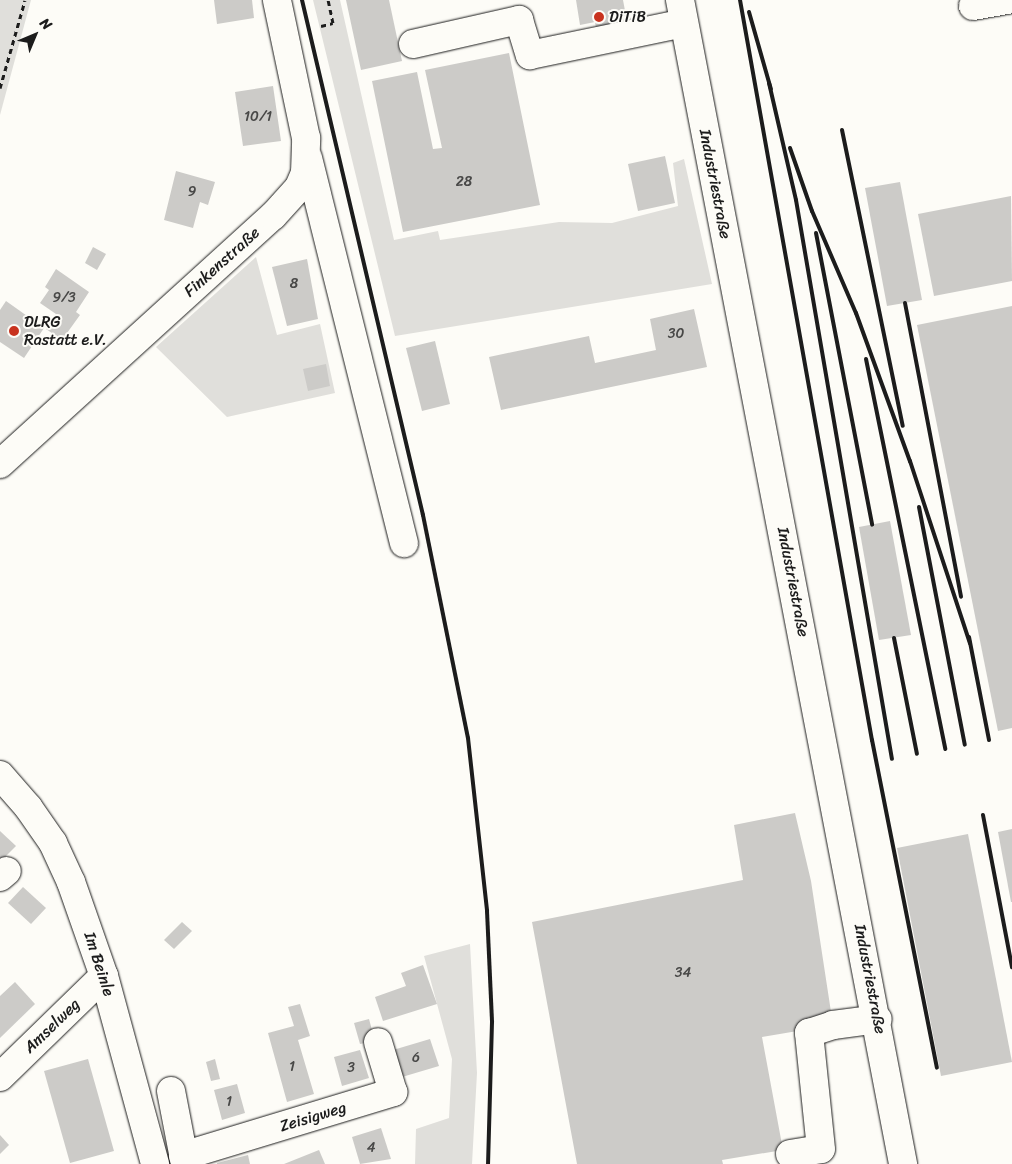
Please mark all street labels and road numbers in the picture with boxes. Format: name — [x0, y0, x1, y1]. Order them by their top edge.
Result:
street label: Industriestraße — [695, 127, 735, 241]
street label: Finkenstraße — [180, 223, 264, 301]
street label: Industriestraße — [773, 525, 813, 639]
street label: Industriestraße — [850, 922, 890, 1036]
street label: Im Beinle — [80, 929, 118, 999]
street label: Amselweg — [20, 995, 84, 1057]
street label: Zeisigweg — [277, 1098, 349, 1136]

